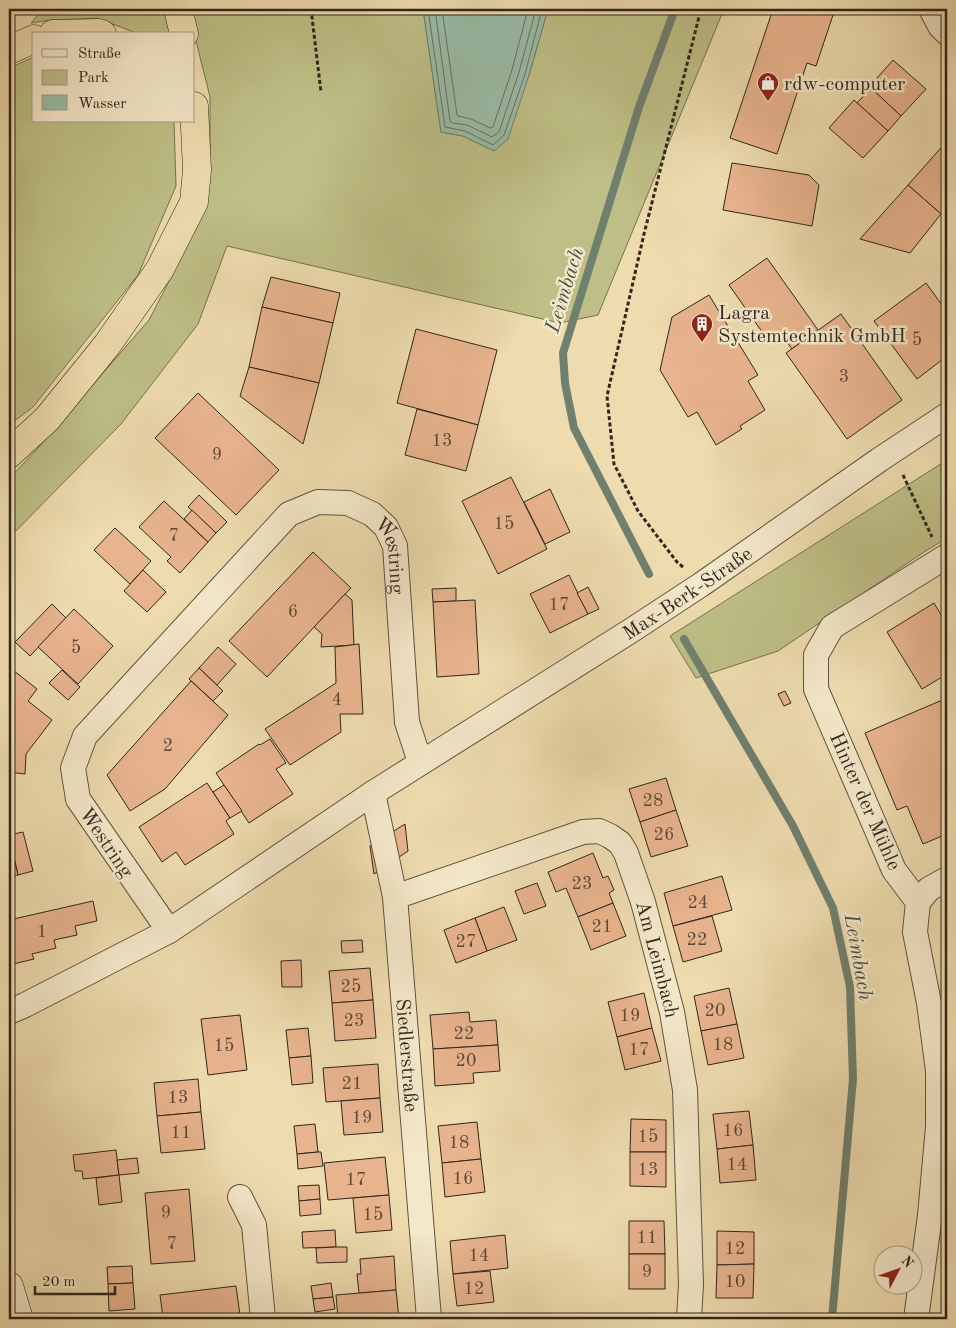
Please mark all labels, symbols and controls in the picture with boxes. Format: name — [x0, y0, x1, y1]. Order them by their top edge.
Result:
legend — [32, 32, 195, 122]
text: Straße — [78, 47, 121, 62]
text: Park — [78, 71, 109, 86]
shop icon: rdw-computer — [756, 71, 780, 102]
place label: rdw-computer — [784, 75, 906, 95]
text: Wasser — [78, 97, 126, 112]
water label: Leimbach — [542, 245, 588, 336]
place label: Lagra Systemtechnik GmbH — [718, 304, 906, 347]
building icon: Lagra Systemtechnik GmbH — [690, 312, 714, 343]
house number: 5 — [912, 331, 922, 349]
house number: 3 — [839, 368, 849, 386]
house number: 13 — [432, 432, 452, 450]
house number: 9 — [212, 446, 222, 464]
street label: Westring — [370, 514, 406, 595]
house number: 15 — [494, 515, 514, 533]
house number: 7 — [169, 527, 179, 545]
street label: Max-Berk-Straße — [620, 544, 756, 645]
house number: 17 — [549, 596, 569, 614]
house number: 6 — [288, 603, 298, 621]
house number: 5 — [71, 639, 81, 657]
house number: 4 — [332, 691, 342, 709]
street label: Hinter der Mühle — [825, 730, 903, 874]
house number: 2 — [163, 737, 173, 755]
house number: 28 — [643, 792, 663, 810]
street label: Westring — [75, 805, 136, 882]
house number: 26 — [654, 826, 674, 844]
house number: 23 — [572, 875, 592, 893]
house number: 24 — [688, 894, 708, 912]
street label: Am Leimbach — [631, 899, 681, 1020]
water label: Leimbach — [839, 911, 876, 1003]
house number: 21 — [592, 918, 612, 936]
house number: 1 — [37, 923, 47, 941]
house number: 22 — [687, 931, 707, 949]
house number: 27 — [456, 933, 476, 951]
house number: 25 — [341, 978, 361, 996]
street label: Siedlerstraße — [391, 998, 420, 1113]
house number: 20 — [705, 1002, 725, 1020]
house number: 19 — [620, 1007, 640, 1025]
house number: 23 — [344, 1012, 364, 1030]
house number: 22 — [454, 1025, 474, 1043]
house number: 18 — [713, 1036, 733, 1054]
house number: 15 — [214, 1037, 234, 1055]
house number: 17 — [629, 1041, 649, 1059]
house number: 20 — [456, 1052, 476, 1070]
house number: 21 — [342, 1075, 362, 1093]
house number: 13 — [168, 1089, 188, 1107]
house number: 19 — [352, 1109, 372, 1127]
house number: 16 — [723, 1122, 743, 1140]
house number: 11 — [171, 1124, 191, 1142]
house number: 15 — [638, 1128, 658, 1146]
house number: 18 — [449, 1134, 469, 1152]
house number: 14 — [727, 1156, 747, 1174]
house number: 13 — [638, 1161, 658, 1179]
house number: 16 — [453, 1170, 473, 1188]
house number: 17 — [346, 1171, 366, 1189]
house number: 9 — [161, 1204, 171, 1222]
house number: 15 — [363, 1206, 383, 1224]
house number: 11 — [637, 1229, 657, 1247]
house number: 7 — [167, 1235, 177, 1253]
house number: 12 — [725, 1240, 745, 1258]
north arrow — [874, 1246, 924, 1296]
house number: 14 — [469, 1247, 489, 1265]
text: N — [898, 1253, 916, 1271]
scale bar — [35, 1263, 115, 1295]
house number: 9 — [642, 1263, 652, 1281]
house number: 10 — [725, 1273, 745, 1291]
text: 20 m — [42, 1275, 76, 1290]
house number: 12 — [464, 1280, 484, 1298]

